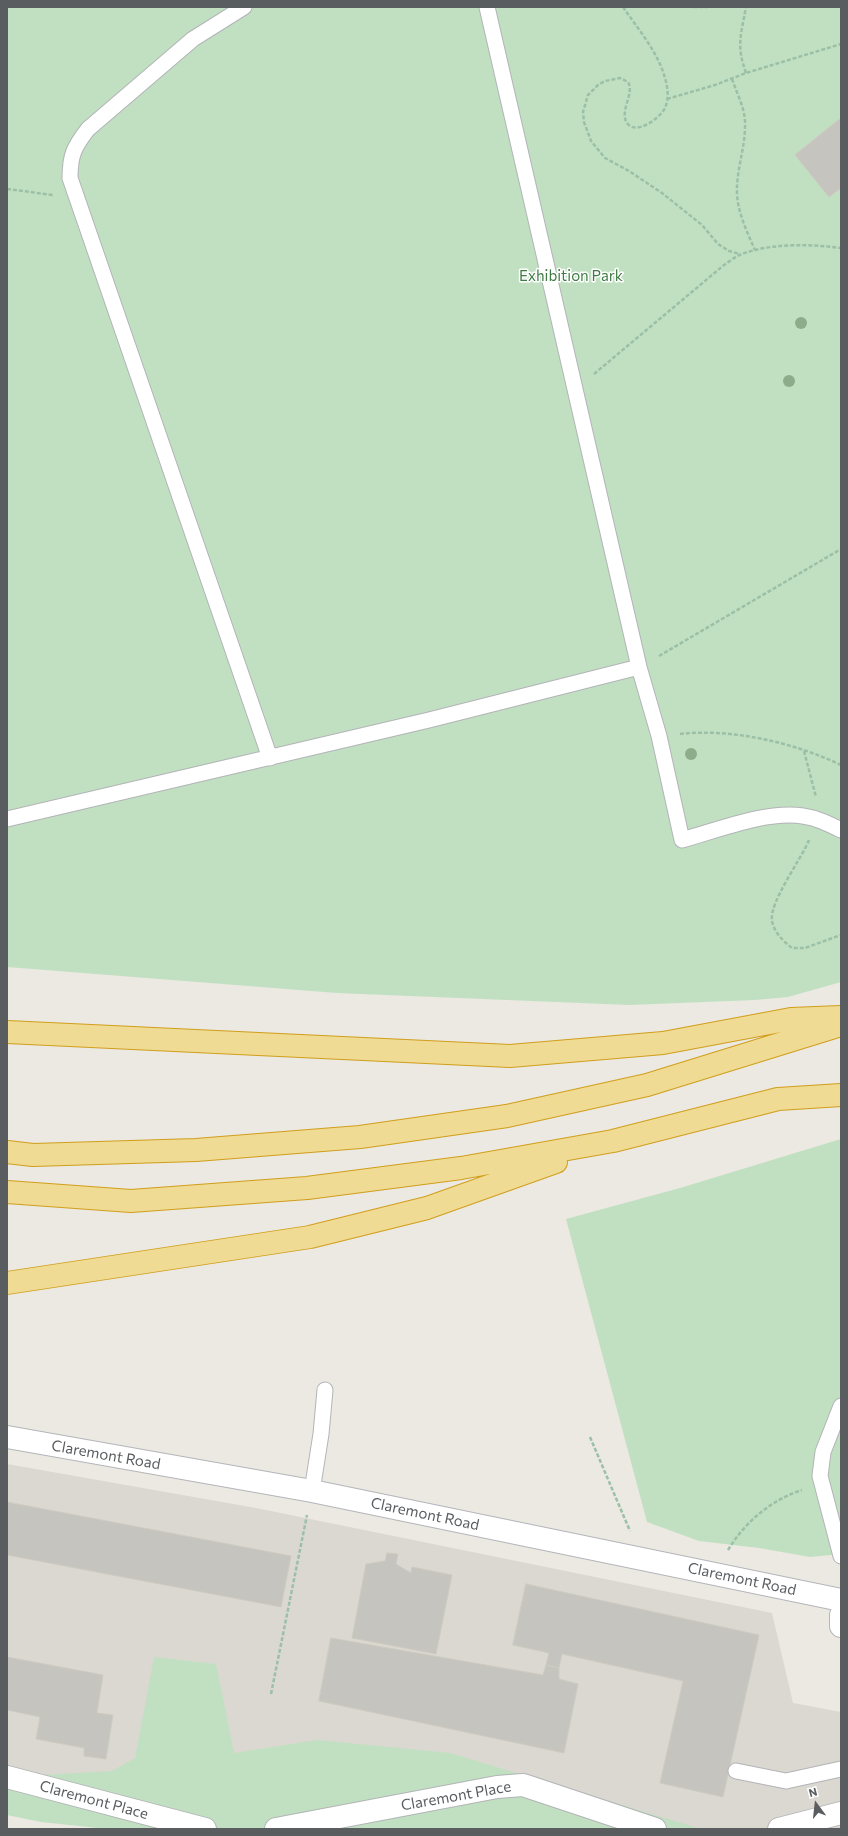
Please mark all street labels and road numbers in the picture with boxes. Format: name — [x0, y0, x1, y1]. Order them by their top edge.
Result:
street label: Claremont Road — [50, 1437, 162, 1473]
street label: Claremont Road — [369, 1494, 481, 1534]
street label: Claremont Road — [686, 1559, 798, 1599]
street label: Claremont Place — [38, 1777, 150, 1823]
street label: Claremont Place — [399, 1777, 513, 1815]

